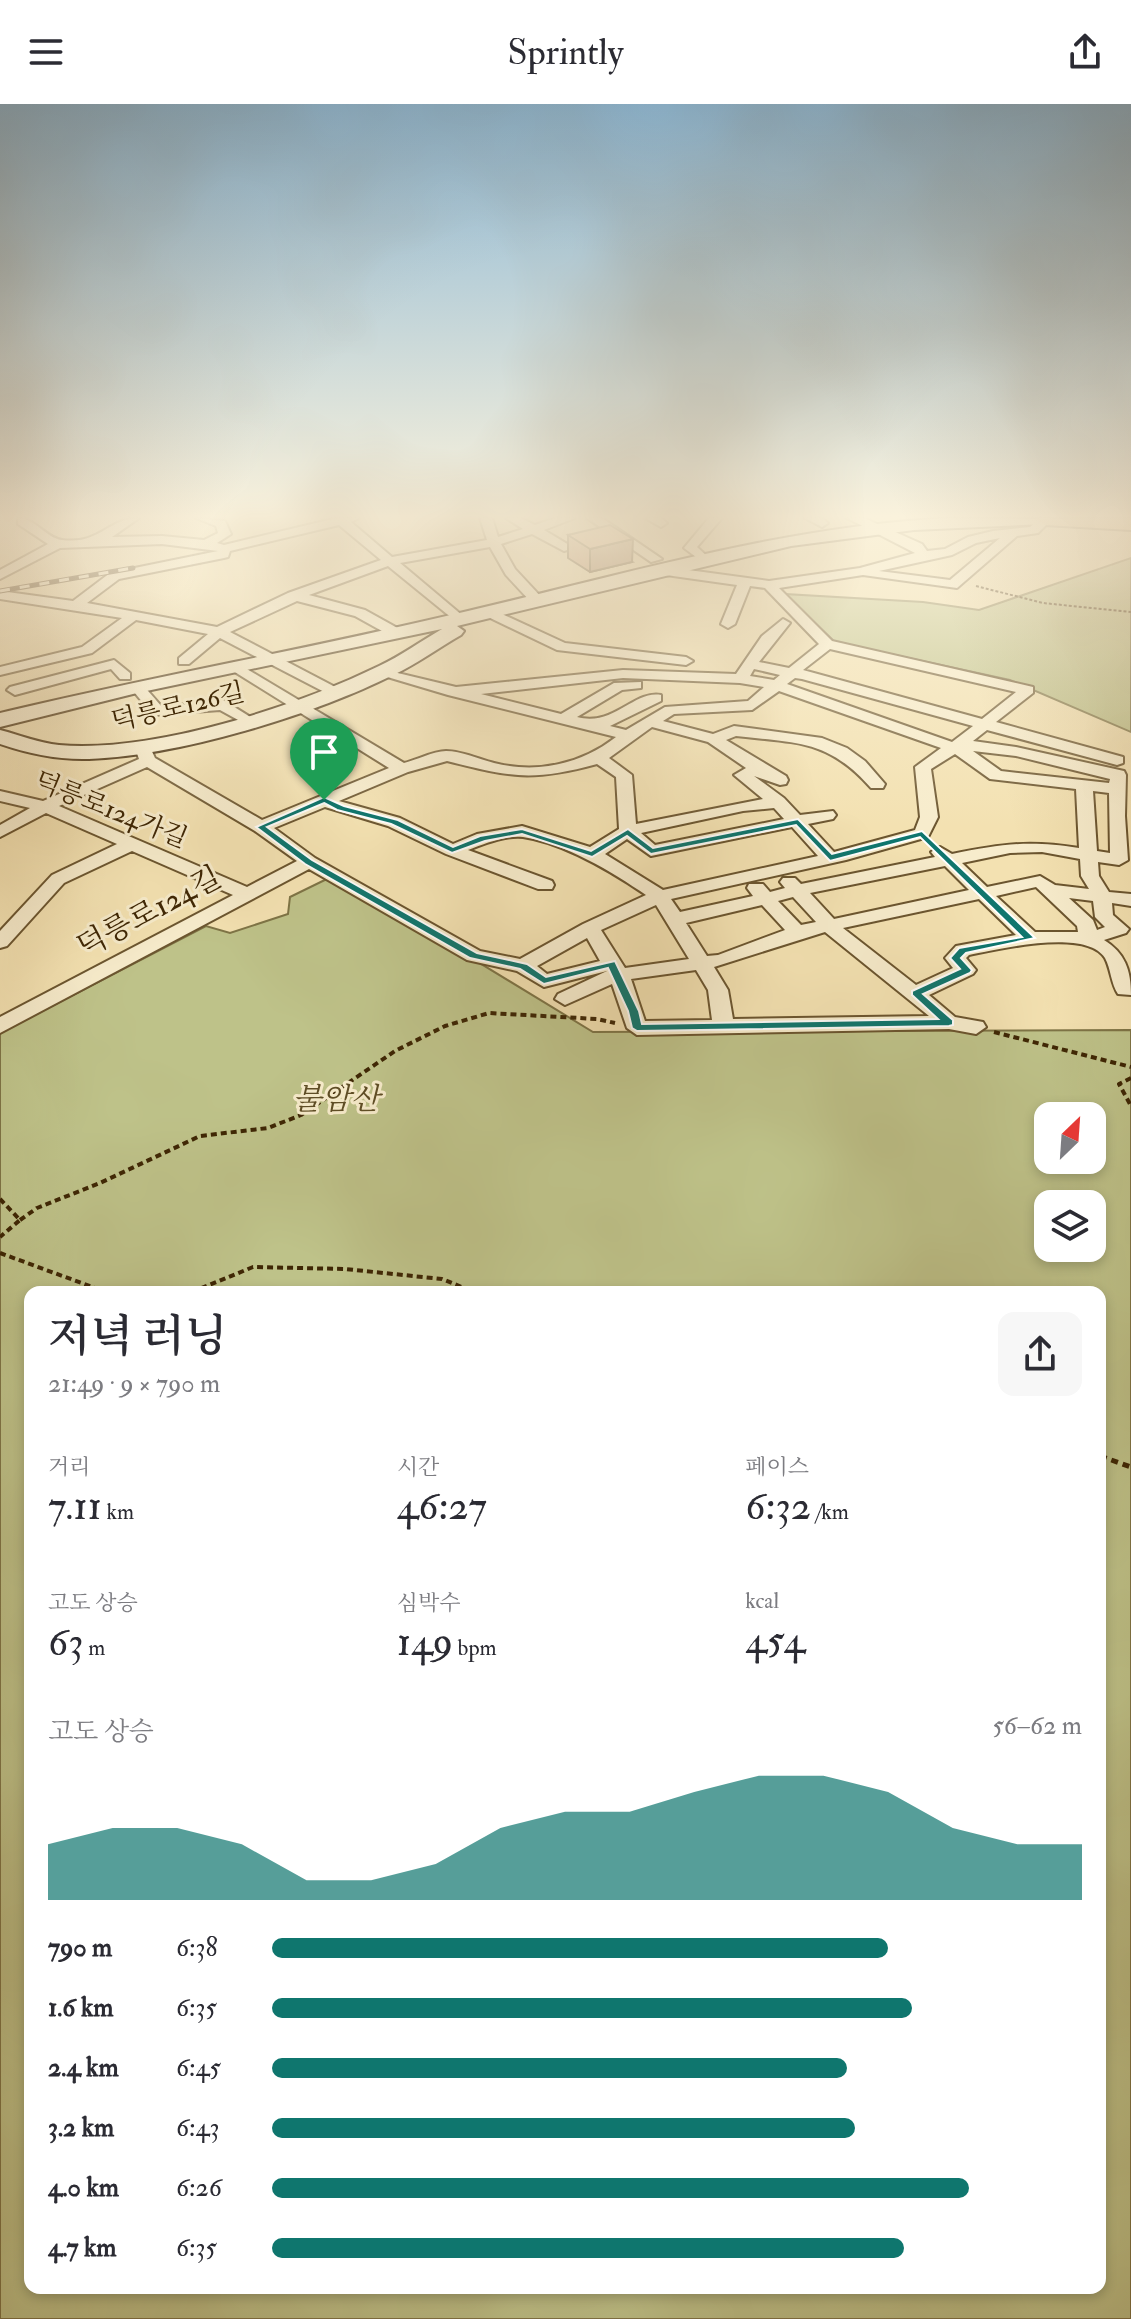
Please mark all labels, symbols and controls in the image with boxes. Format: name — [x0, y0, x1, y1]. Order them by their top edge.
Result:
icon: menu — [24, 30, 68, 74]
text: Sprintly — [507, 30, 624, 75]
icon: share — [1063, 30, 1107, 74]
street label: 덕릉로126길 — [108, 676, 248, 738]
pin — [290, 718, 358, 800]
icon: arrive — [302, 730, 346, 774]
street label: 덕릉로124가길 — [30, 765, 192, 855]
street label: 덕릉로124길 — [71, 859, 227, 965]
park label: 불암산 — [293, 1081, 383, 1118]
north arrow — [1034, 1102, 1106, 1174]
map controls — [1034, 1102, 1106, 1262]
button: layers — [1034, 1190, 1106, 1262]
text: 저녁 러닝 — [48, 1310, 227, 1365]
button: share — [998, 1312, 1082, 1396]
text: 21:49 · 9 × 790 m — [48, 1368, 220, 1400]
text: 거리 — [48, 1453, 91, 1481]
text: 시간 — [397, 1453, 439, 1481]
text: 페이스 — [745, 1453, 809, 1481]
text: 7.11 — [48, 1481, 102, 1532]
text: 46:27 — [397, 1481, 487, 1532]
text: 6:32 — [745, 1481, 811, 1532]
text: km — [102, 1498, 134, 1526]
text: /km — [811, 1498, 849, 1526]
text: kcal — [745, 1587, 779, 1615]
text: 고도 상승 — [48, 1589, 138, 1617]
text: 심박수 — [397, 1589, 460, 1617]
text: 454 — [745, 1615, 805, 1666]
text: 63 — [48, 1617, 84, 1668]
text: 149 — [397, 1617, 453, 1668]
text: m — [84, 1634, 105, 1662]
text: bpm — [453, 1634, 497, 1662]
text: 56–62 m — [992, 1710, 1082, 1742]
text: 고도 상승 — [48, 1716, 154, 1748]
text: 790 m — [48, 1932, 112, 1964]
text: 6:38 — [176, 1932, 218, 1964]
text: 1.6 km — [48, 1992, 113, 2024]
text: 6:35 — [176, 1992, 217, 2024]
text: 2.4 km — [48, 2052, 119, 2084]
text: 6:45 — [176, 2052, 221, 2084]
text: 3.2 km — [48, 2112, 114, 2144]
text: 6:43 — [176, 2112, 220, 2144]
text: 4.0 km — [48, 2172, 119, 2204]
text: 6:26 — [176, 2172, 222, 2204]
text: 4.7 km — [48, 2232, 117, 2264]
text: 6:35 — [176, 2232, 217, 2264]

